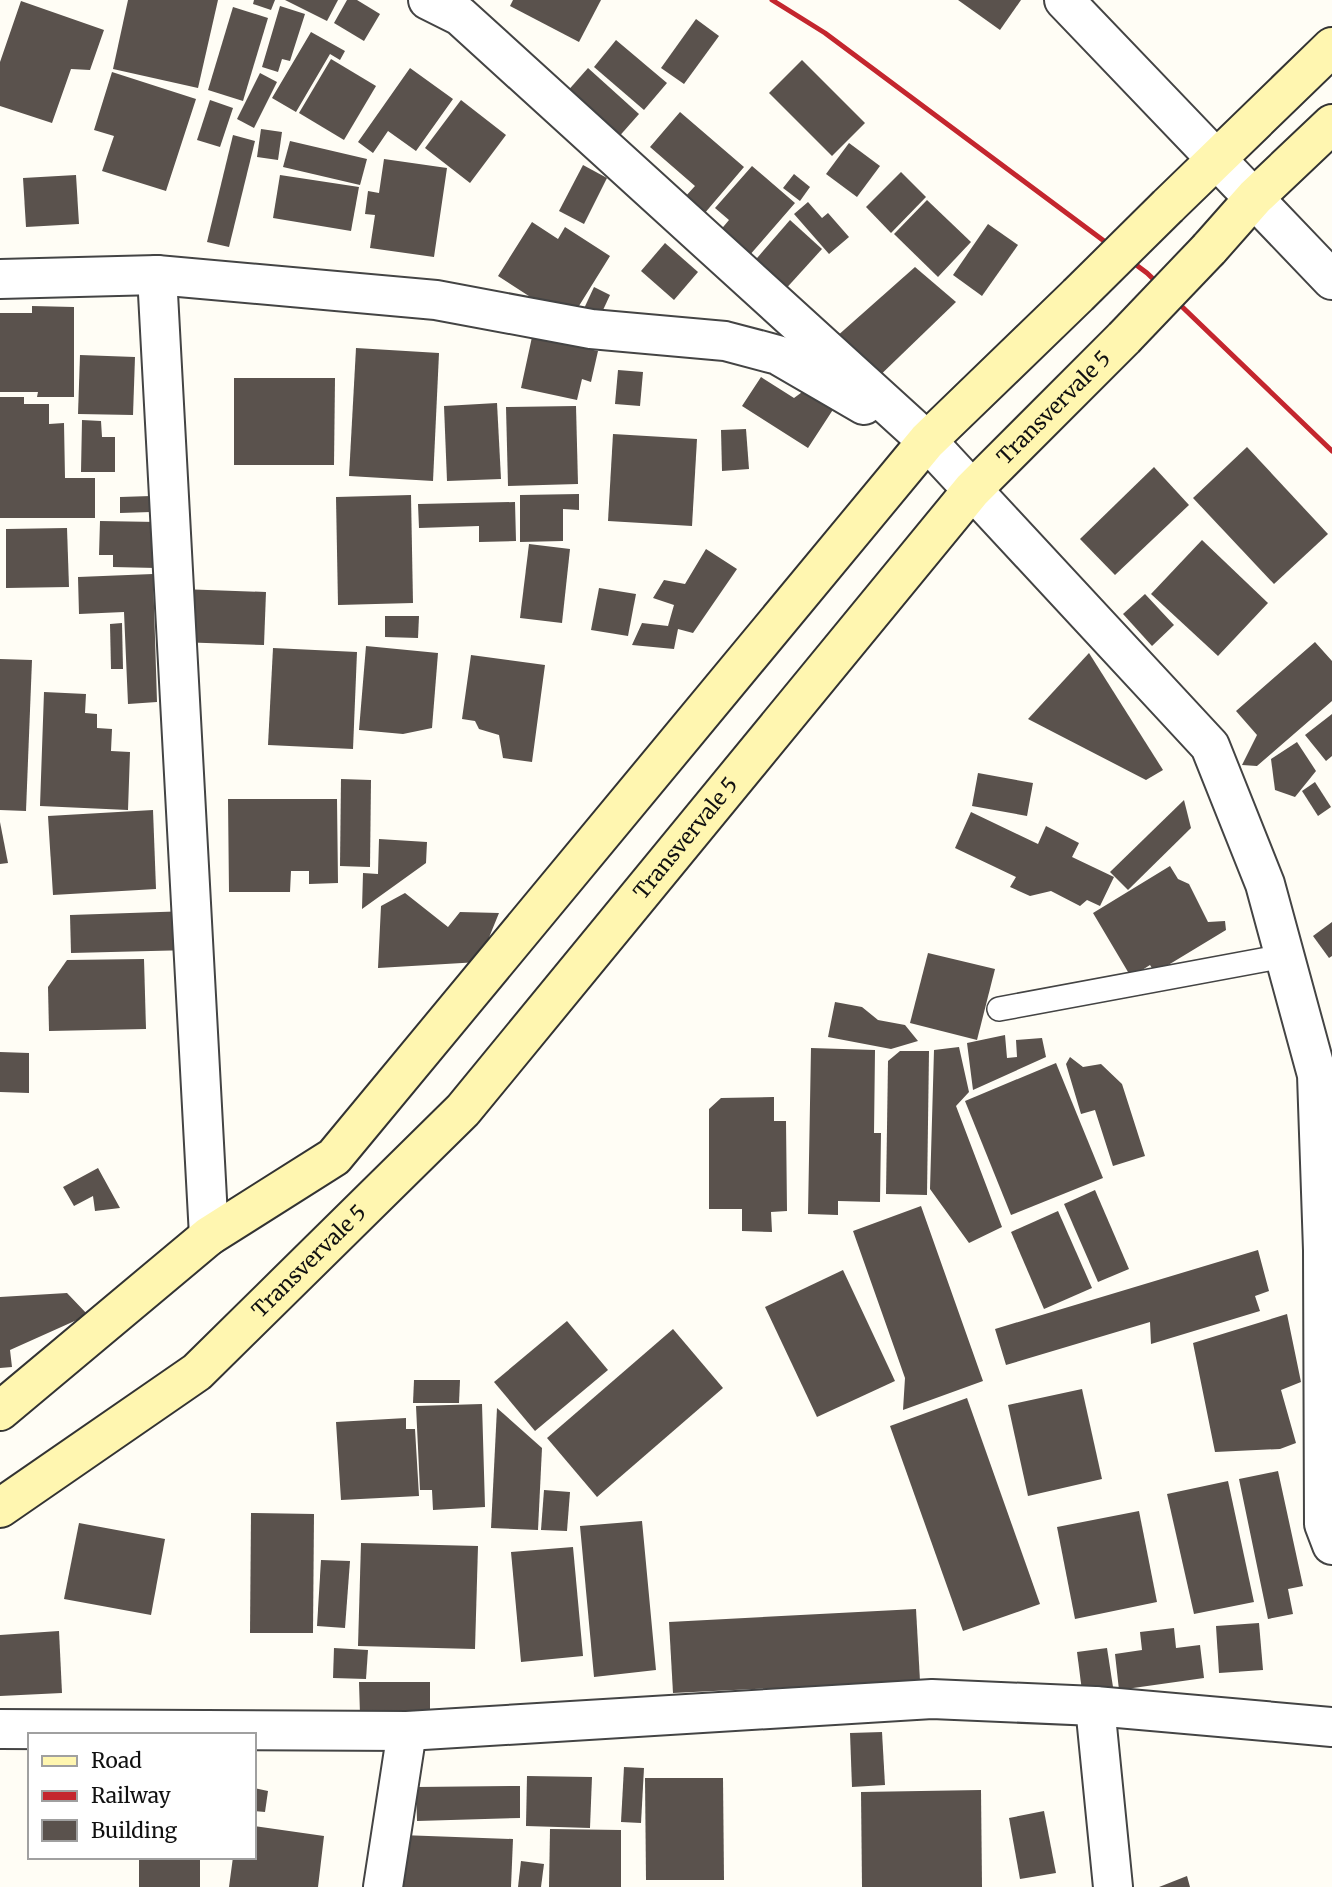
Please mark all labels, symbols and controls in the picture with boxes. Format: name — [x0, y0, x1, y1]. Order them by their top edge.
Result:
street label: Transvervale 5 — [991, 345, 1116, 470]
street label: Transvervale 5 — [628, 772, 743, 905]
street label: Transvervale 5 — [246, 1199, 372, 1323]
legend — [28, 1733, 256, 1859]
text: Road — [91, 1747, 142, 1774]
text: Railway — [91, 1782, 172, 1809]
text: Building — [91, 1817, 178, 1844]

